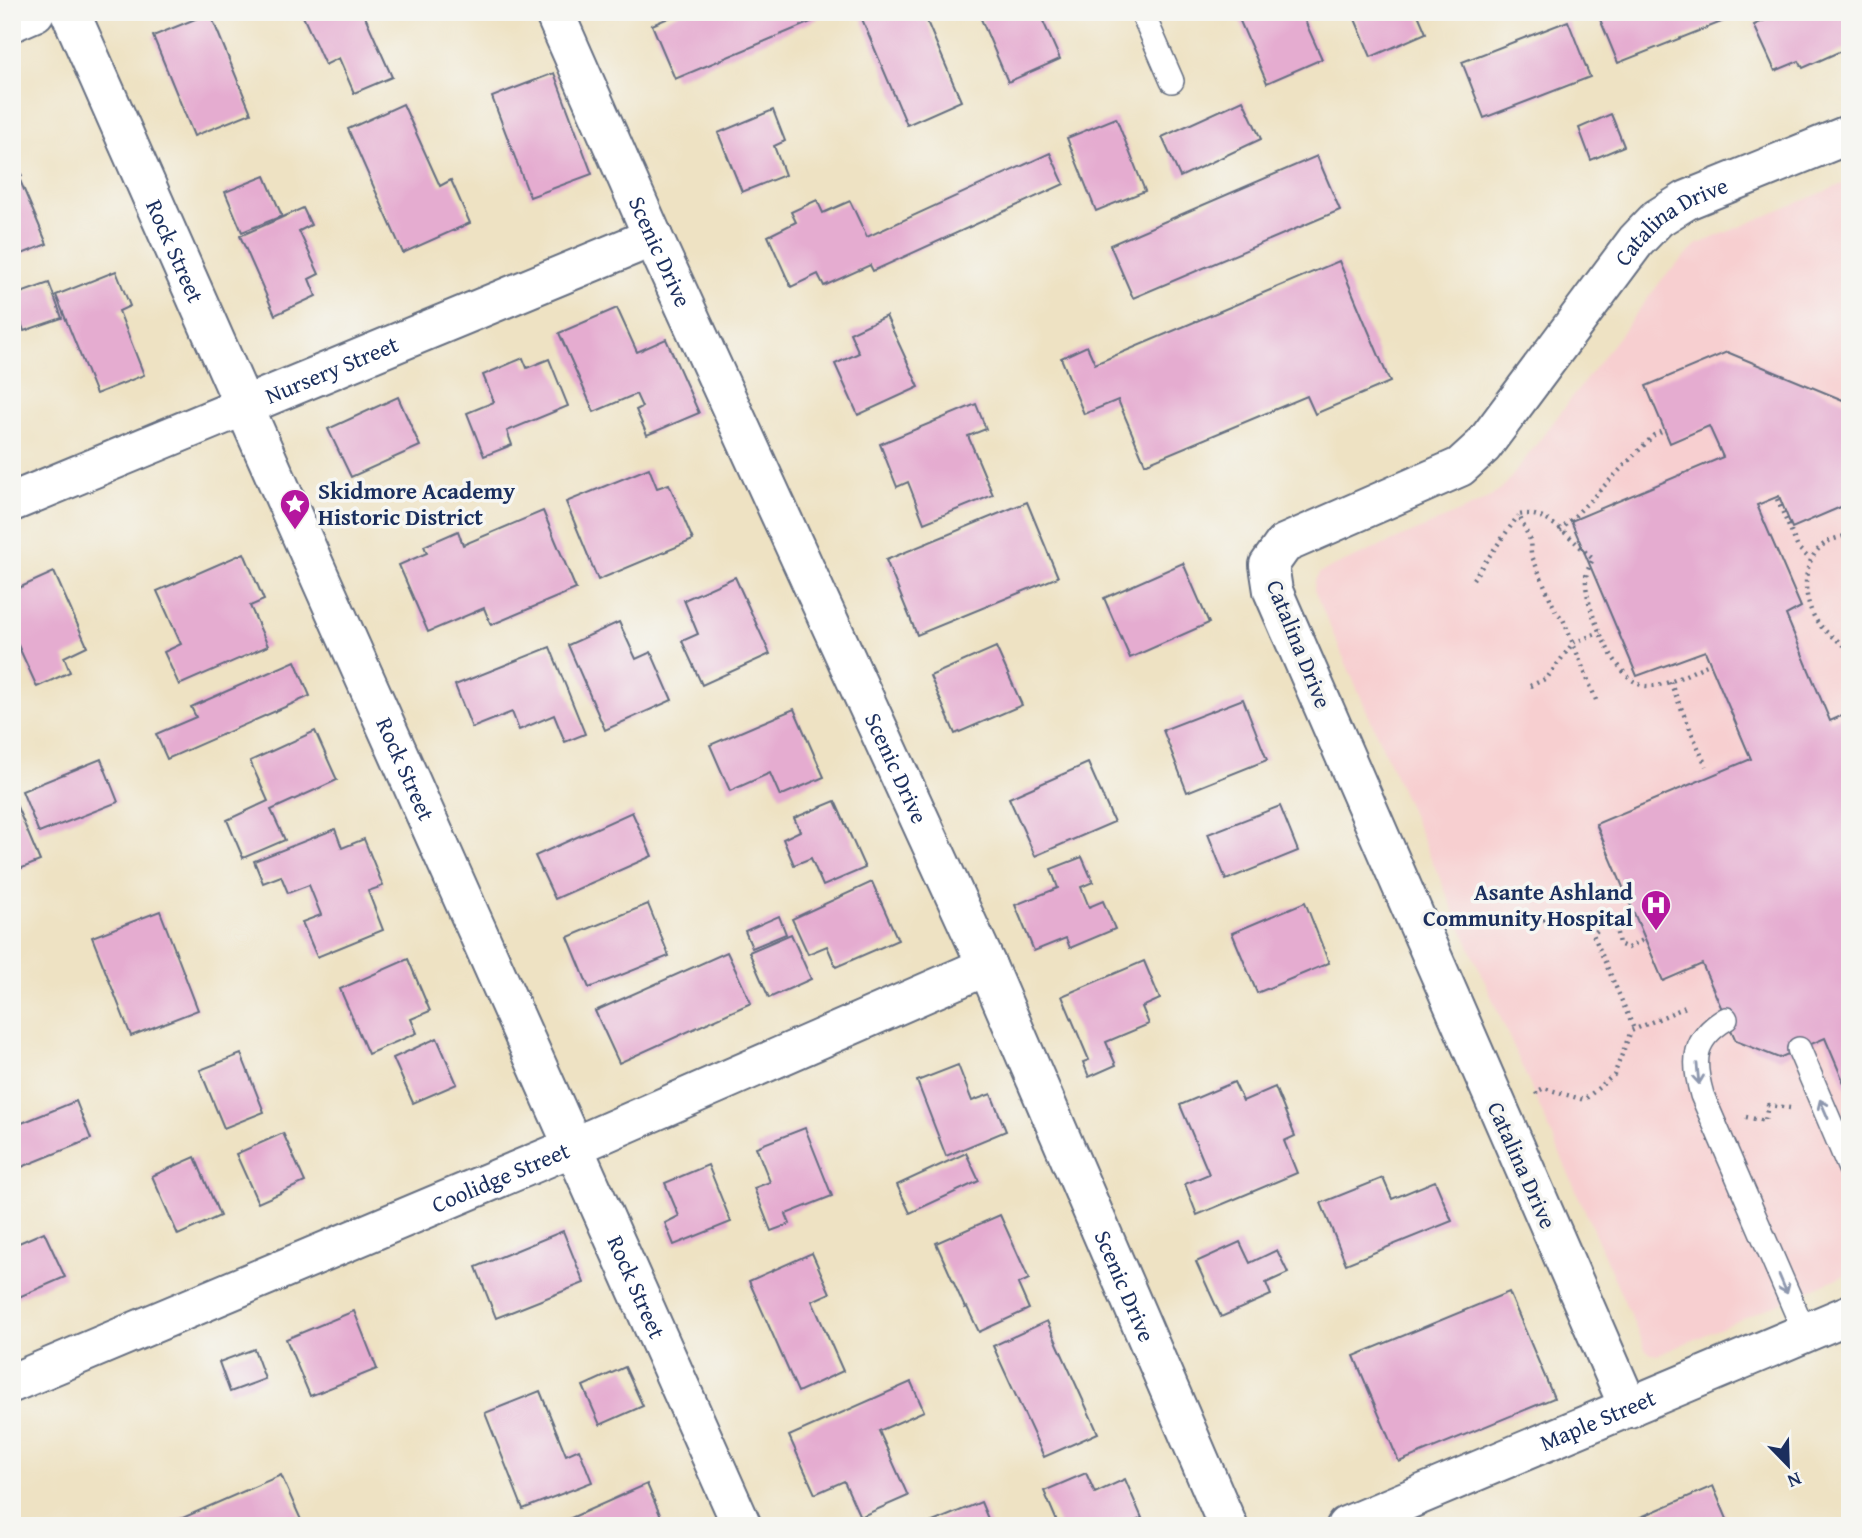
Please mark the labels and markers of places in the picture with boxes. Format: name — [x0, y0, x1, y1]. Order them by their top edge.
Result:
place label: Skidmore Academy Historic District — [318, 474, 515, 533]
place icon: Skidmore Academy Historic District — [278, 487, 312, 531]
place label: Asante Ashland Community Hospital — [1423, 875, 1634, 934]
hospital icon: Asante Ashland Community Hospital — [1639, 888, 1673, 932]

